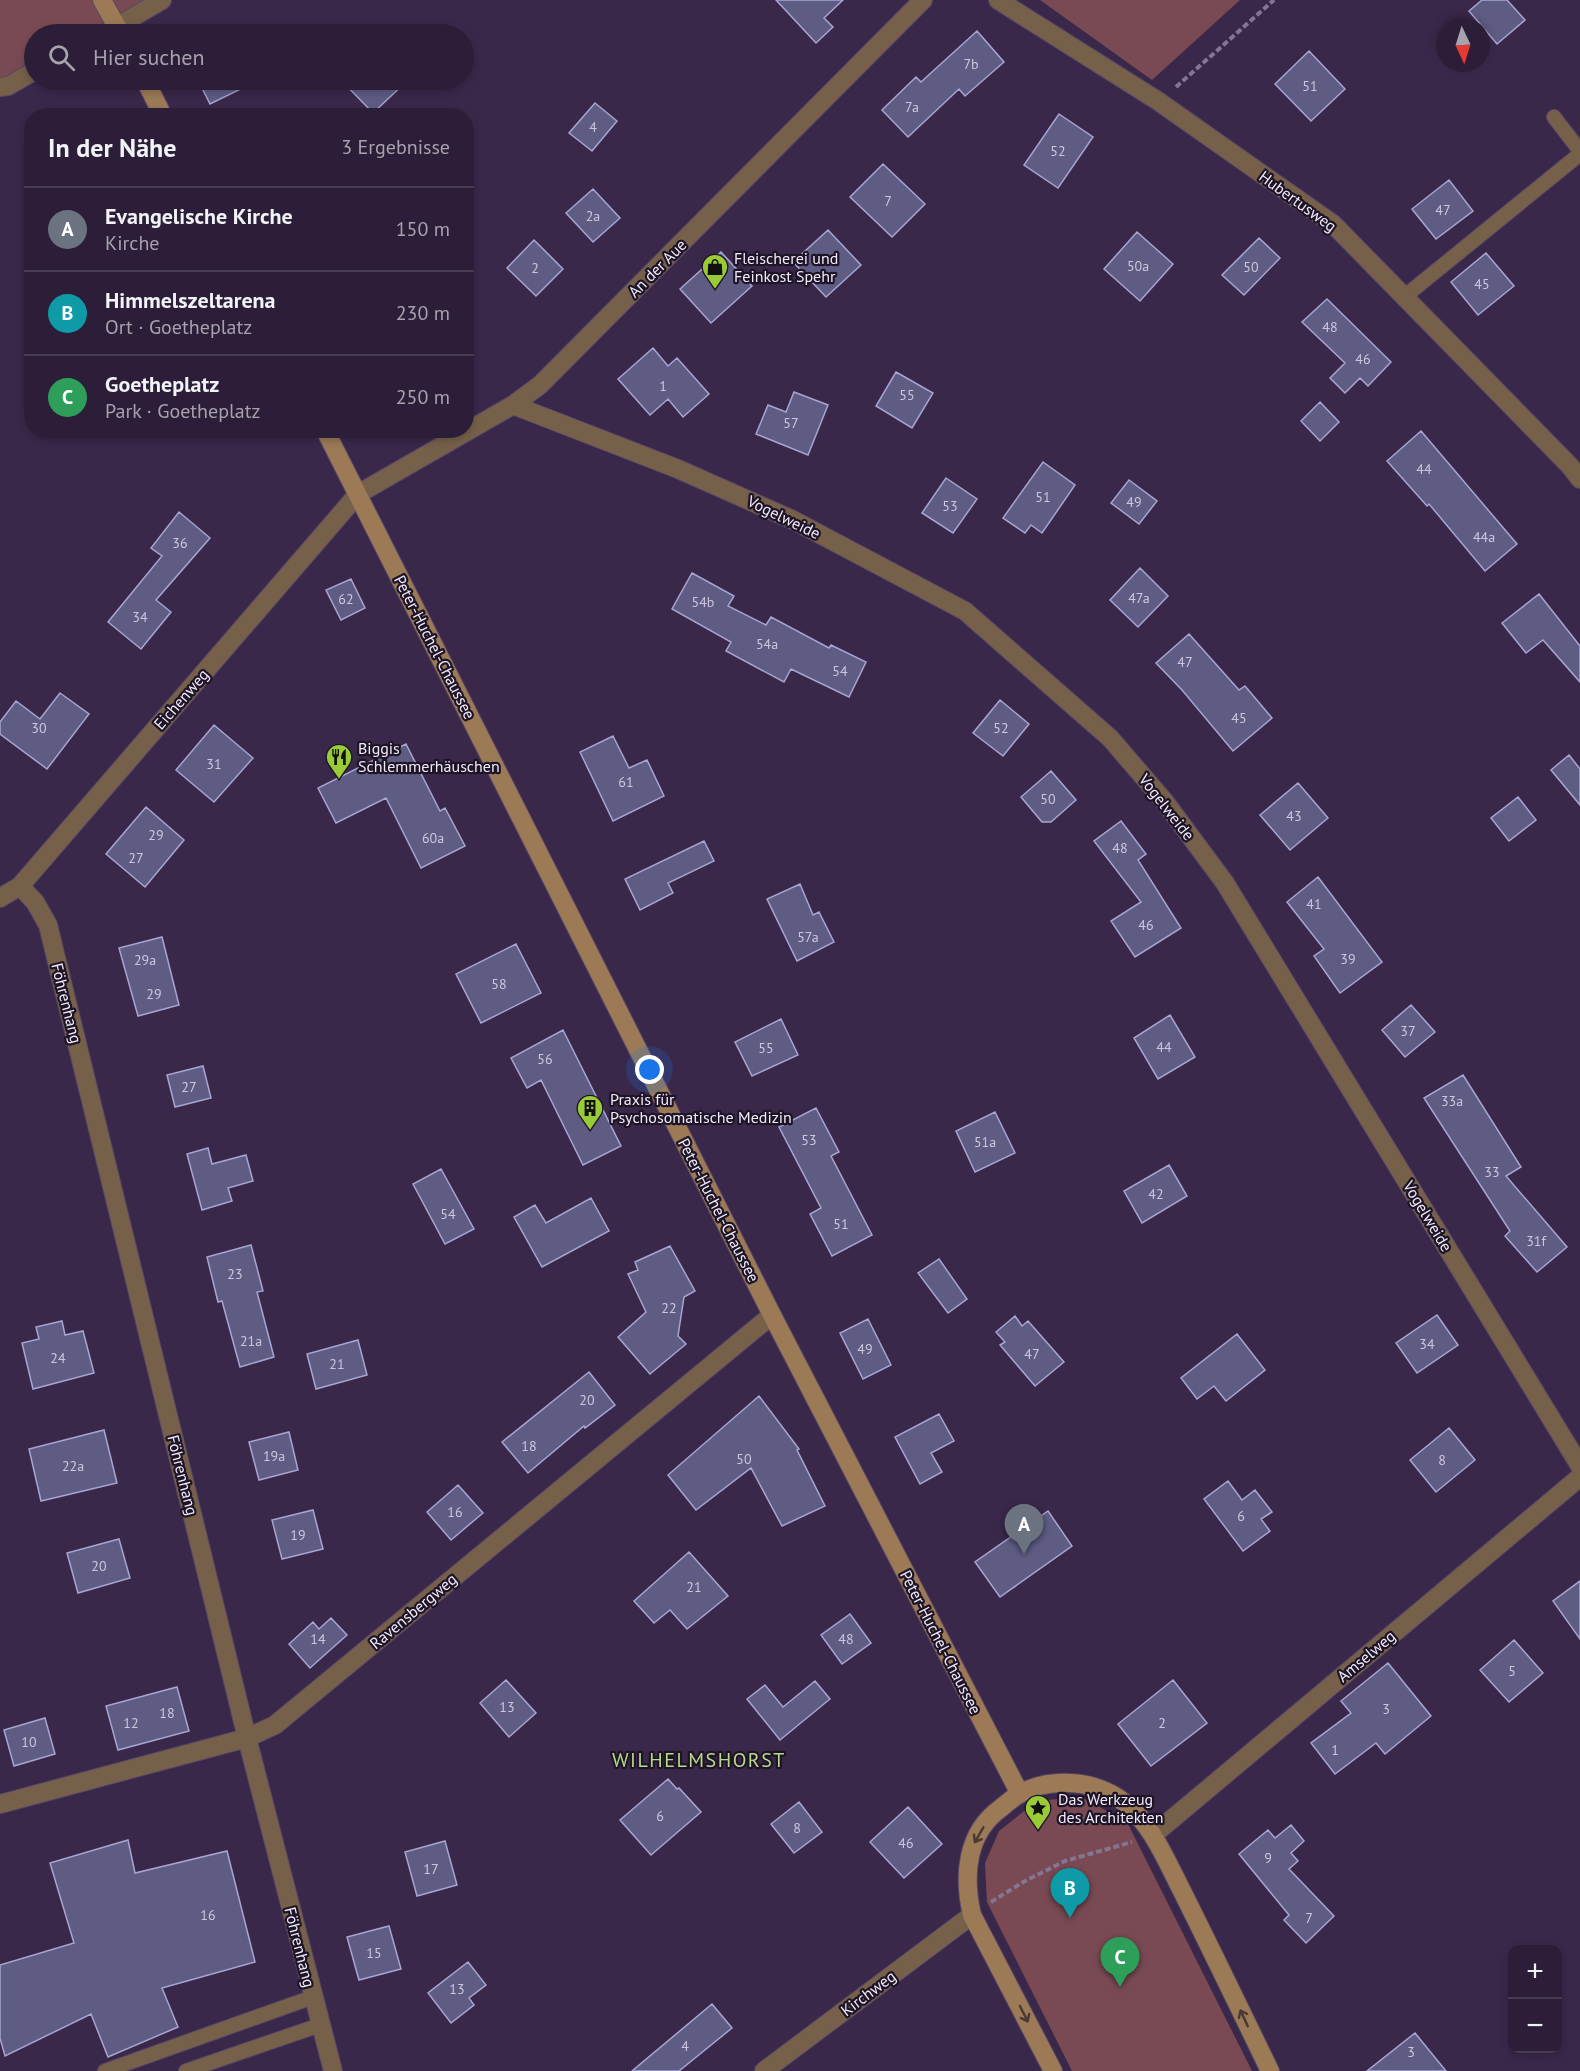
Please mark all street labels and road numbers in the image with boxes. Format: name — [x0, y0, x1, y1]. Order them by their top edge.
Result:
street label: Hubertusweg — [1255, 166, 1341, 236]
street label: An der Aue — [624, 235, 690, 301]
street label: Vogelweide — [743, 490, 824, 543]
street label: Peter-Huchel-Chaussee — [390, 572, 480, 722]
street label: Eichenweg — [149, 665, 213, 733]
street label: Vogelweide — [1134, 769, 1199, 844]
street label: Föhrenhang — [47, 961, 87, 1045]
street label: Peter-Huchel-Chaussee — [674, 1135, 764, 1285]
street label: Vogelweide — [1399, 1176, 1457, 1255]
street label: Föhrenhang — [163, 1433, 203, 1517]
street label: Peter-Huchel-Chaussee — [896, 1567, 986, 1717]
street label: Ravensbergweg — [365, 1569, 461, 1653]
street label: Amselweg — [1333, 1626, 1399, 1686]
street label: Föhrenhang — [280, 1905, 320, 1989]
street label: Kirchweg — [837, 1966, 899, 2020]

